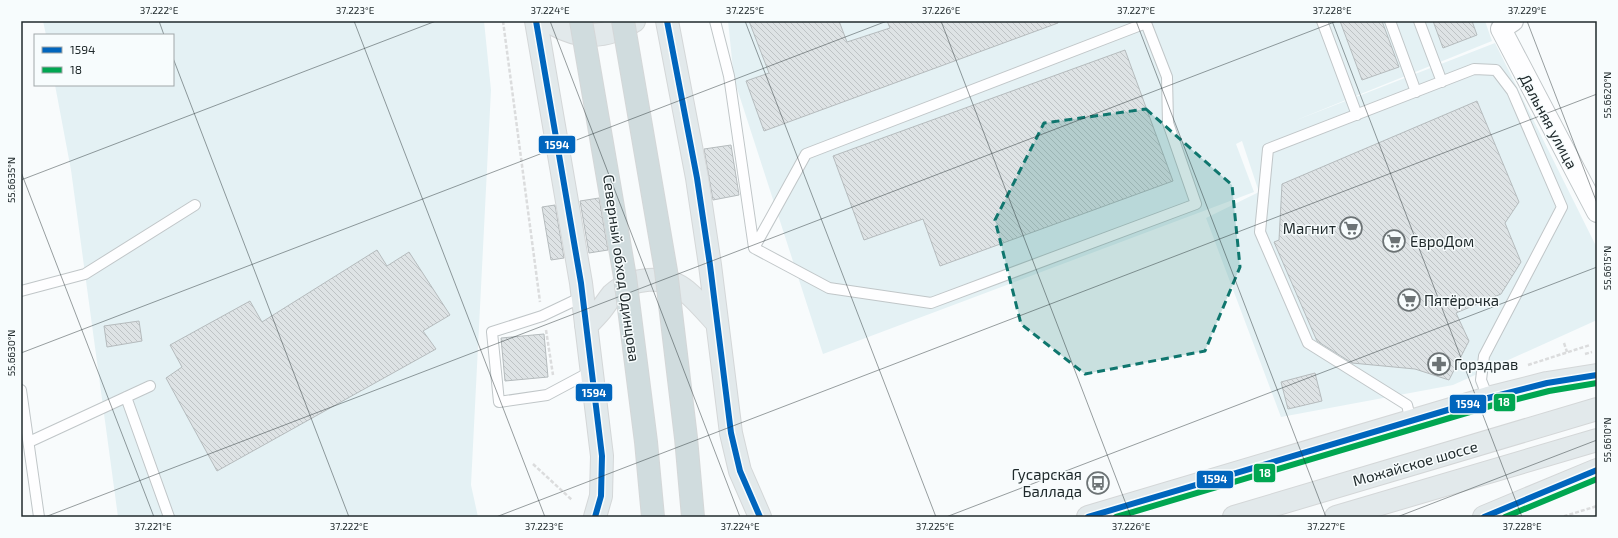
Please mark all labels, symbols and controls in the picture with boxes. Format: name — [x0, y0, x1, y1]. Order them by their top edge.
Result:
text: 37.222°E — [140, 4, 179, 16]
text: 37.223°E — [336, 4, 375, 16]
text: 37.224°E — [530, 4, 570, 16]
text: 37.225°E — [726, 4, 765, 16]
text: 37.226°E — [922, 4, 961, 16]
text: 37.227°E — [1117, 4, 1155, 16]
text: 37.228°E — [1312, 4, 1352, 16]
text: 37.229°E — [1508, 4, 1547, 16]
legend — [34, 34, 174, 86]
text: 1594 — [70, 42, 95, 56]
text: 18 — [70, 62, 82, 76]
street label: Дальняя улица — [1515, 70, 1582, 172]
text: 55.6620°N — [1601, 72, 1613, 118]
line badge: 1594 — [538, 135, 576, 154]
text: 1594 — [545, 138, 569, 151]
text: 55.6635°N — [5, 157, 17, 203]
street label: Северный обход Одинцова — [600, 173, 644, 363]
supermarket icon: Магнит — [1338, 215, 1364, 241]
place label: Магнит — [1283, 219, 1336, 237]
supermarket icon: ЕвроДом — [1381, 228, 1407, 254]
place label: ЕвроДом — [1410, 232, 1474, 250]
text: 55.6615°N — [1601, 246, 1613, 290]
supermarket icon: Пятёрочка — [1396, 287, 1422, 313]
place label: Пятёрочка — [1424, 291, 1499, 309]
text: 55.6630°N — [5, 330, 17, 376]
pharmacy icon: Горздрав — [1426, 351, 1452, 377]
place label: Горздрав — [1454, 355, 1518, 373]
line badge: 1594 — [575, 383, 613, 402]
text: 1594 — [582, 386, 606, 399]
line badge: 18 — [1493, 393, 1516, 412]
line badge: 1594 — [1449, 394, 1487, 414]
text: 18 — [1498, 395, 1510, 408]
text: 1594 — [1456, 397, 1480, 410]
text: 55.6610°N — [1601, 417, 1613, 463]
street label: Можайское шоссе — [1350, 437, 1480, 489]
line badge: 18 — [1253, 463, 1276, 483]
place label: Гусарская Баллада — [1011, 465, 1082, 500]
text: 18 — [1259, 466, 1271, 479]
bus stop icon: Гусарская Баллада — [1085, 470, 1111, 496]
line badge: 1594 — [1196, 470, 1234, 489]
text: 1594 — [1203, 472, 1227, 485]
text: 37.221°E — [135, 520, 172, 532]
text: 37.222°E — [330, 520, 369, 532]
text: 37.223°E — [525, 520, 564, 532]
text: 37.224°E — [720, 520, 760, 532]
text: 37.225°E — [916, 520, 955, 532]
text: 37.226°E — [1112, 520, 1151, 532]
text: 37.227°E — [1307, 520, 1345, 532]
text: 37.228°E — [1502, 520, 1542, 532]

